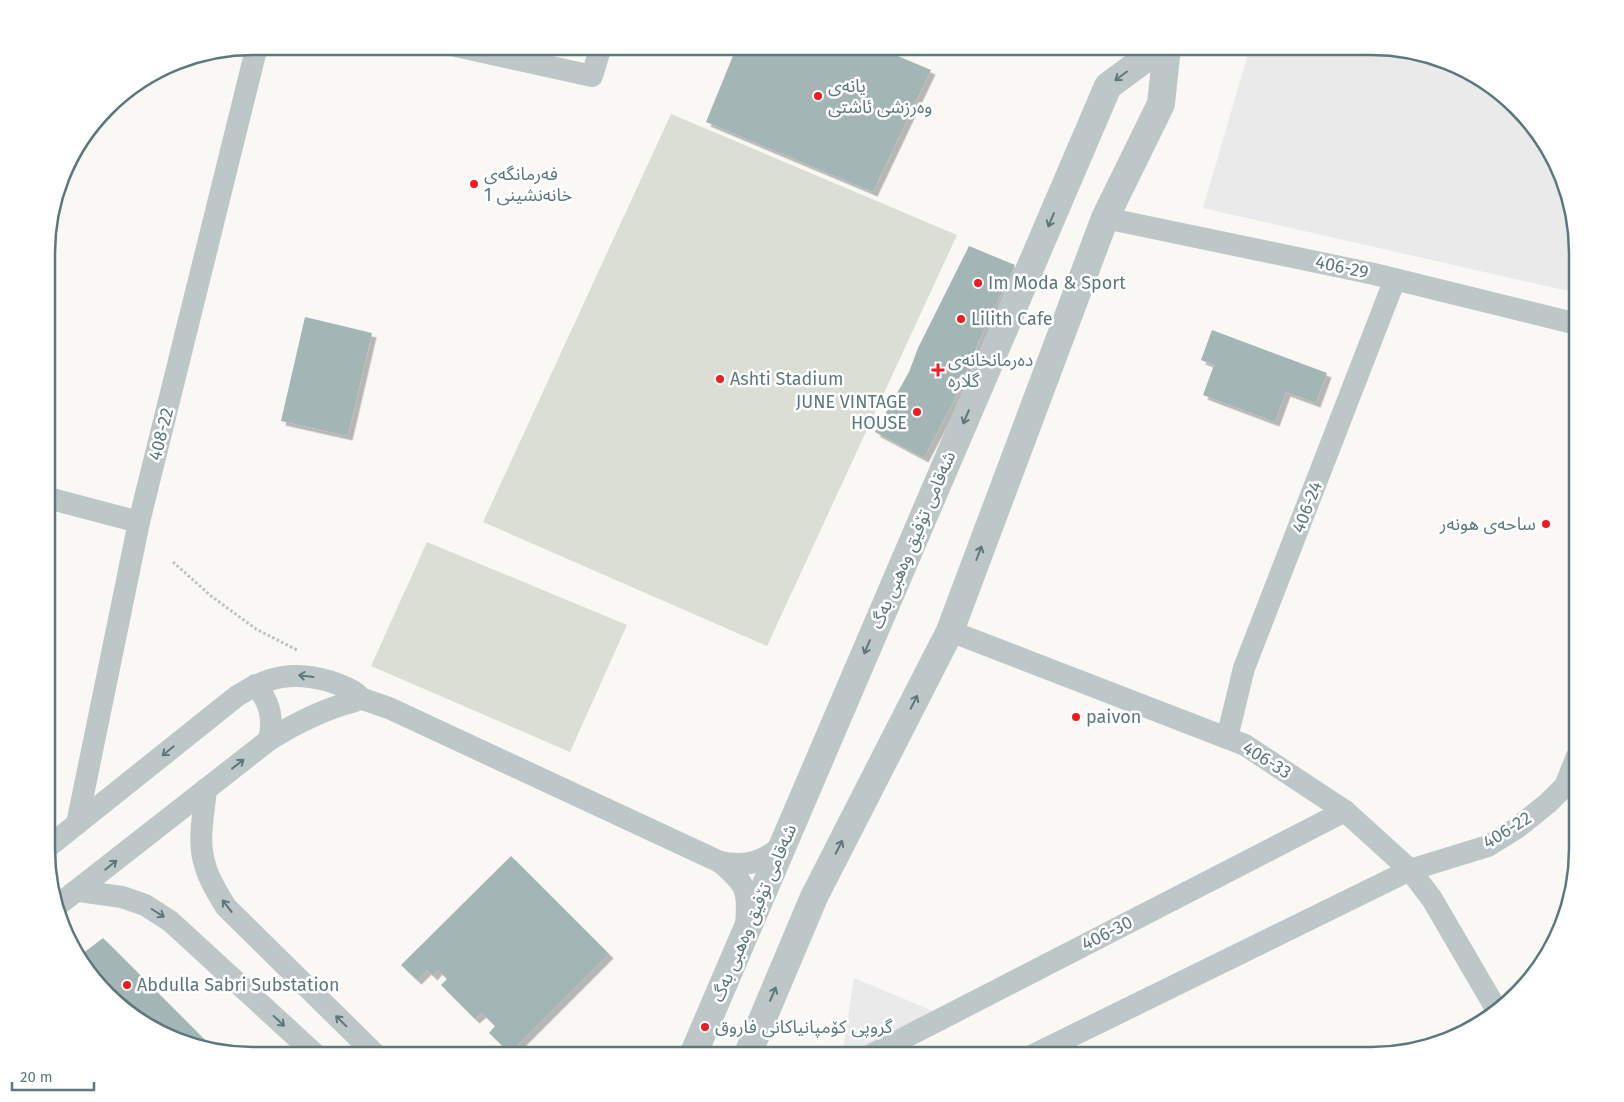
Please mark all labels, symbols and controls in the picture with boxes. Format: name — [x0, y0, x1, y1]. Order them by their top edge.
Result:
one-way arrow — [1115, 70, 1129, 81]
place label: یانەی وەرزشی ئاشتی — [828, 75, 932, 118]
marker: یانەی وەرزشی ئاشتی — [812, 90, 824, 102]
place label: فەرمانگەی خانەنشینی 1 — [484, 163, 572, 206]
marker: فەرمانگەی خانەنشینی 1 — [468, 178, 480, 190]
one-way arrow — [1045, 212, 1055, 227]
street label: 406-29 — [1314, 251, 1370, 283]
place label: Im Moda & Sport — [988, 272, 1126, 294]
marker: Im Moda & Sport — [972, 277, 984, 289]
place label: Lilith Cafe — [971, 308, 1053, 330]
marker: Lilith Cafe — [955, 313, 967, 325]
place label: دەرمانخانەی گلارە — [948, 349, 1033, 392]
marker: دەرمانخانەی گلارە — [932, 364, 944, 376]
place label: Ashti Stadium — [730, 368, 843, 390]
marker: Ashti Stadium — [714, 373, 726, 385]
place label: JUNE VINTAGE HOUSE — [796, 391, 907, 434]
street label: 408-22 — [144, 405, 178, 463]
marker: JUNE VINTAGE HOUSE — [911, 406, 923, 418]
one-way arrow — [960, 409, 970, 424]
street label: شەقامی تۆفیق وەهبی بەگ — [866, 448, 960, 632]
street label: 406-24 — [1287, 478, 1327, 536]
place label: ساحەی هونەر — [1439, 513, 1536, 535]
marker: ساحەی هونەر — [1540, 518, 1552, 530]
one-way arrow — [975, 546, 984, 562]
one-way arrow — [862, 639, 872, 654]
one-way arrow — [299, 671, 315, 681]
one-way arrow — [910, 695, 919, 710]
place label: paivon — [1086, 706, 1141, 728]
marker: paivon — [1070, 711, 1082, 723]
street label: 406-33 — [1239, 737, 1295, 783]
one-way arrow — [162, 746, 175, 757]
one-way arrow — [231, 759, 244, 770]
street label: 406-22 — [1479, 807, 1535, 853]
street label: شەقامی تۆفیق وەهبی بەگ — [707, 821, 801, 1005]
one-way arrow — [834, 839, 844, 854]
one-way arrow — [104, 860, 117, 871]
one-way arrow — [221, 900, 232, 913]
one-way arrow — [151, 908, 165, 919]
street label: 406-30 — [1078, 911, 1136, 955]
place label: Abdulla Sabri Substation — [137, 974, 340, 996]
marker: Abdulla Sabri Substation — [121, 979, 133, 991]
one-way arrow — [769, 987, 778, 1002]
one-way arrow — [273, 1015, 286, 1027]
one-way arrow — [335, 1015, 347, 1027]
place label: گروپی کۆمپانیاکانی فاروق — [715, 1016, 893, 1038]
marker: گروپی کۆمپانیاکانی فاروق — [699, 1021, 711, 1033]
scale bar — [12, 1060, 95, 1092]
text: 20 m — [20, 1068, 53, 1086]

